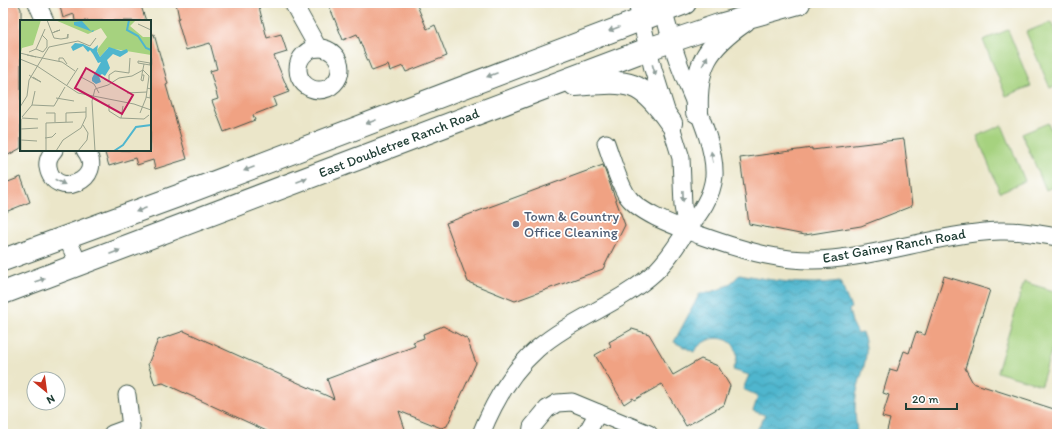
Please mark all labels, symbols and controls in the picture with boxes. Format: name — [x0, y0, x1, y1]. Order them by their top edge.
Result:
inset map — [20, 20, 151, 151]
one-way arrow — [607, 26, 619, 32]
one-way arrow — [701, 55, 708, 67]
one-way arrow — [651, 64, 657, 76]
one-way arrow — [486, 73, 498, 79]
street label: East Doubletree Ranch Road — [316, 104, 482, 181]
one-way arrow — [365, 119, 376, 125]
one-way arrow — [709, 151, 715, 163]
one-way arrow — [243, 166, 255, 172]
one-way arrow — [297, 177, 309, 183]
one-way arrow — [54, 179, 66, 185]
one-way arrow — [680, 190, 686, 203]
one-way arrow — [135, 207, 147, 213]
place label: Town & Country Office Cleaning — [524, 208, 619, 241]
marker: Town & Country Office Cleaning — [511, 219, 521, 229]
street label: East Gainey Ranch Road — [821, 225, 967, 267]
one-way arrow — [110, 248, 122, 254]
one-way arrow — [34, 276, 46, 282]
north arrow — [26, 371, 66, 411]
scale bar — [906, 385, 957, 411]
text: N — [44, 392, 57, 407]
text: 20 m — [912, 392, 939, 406]

